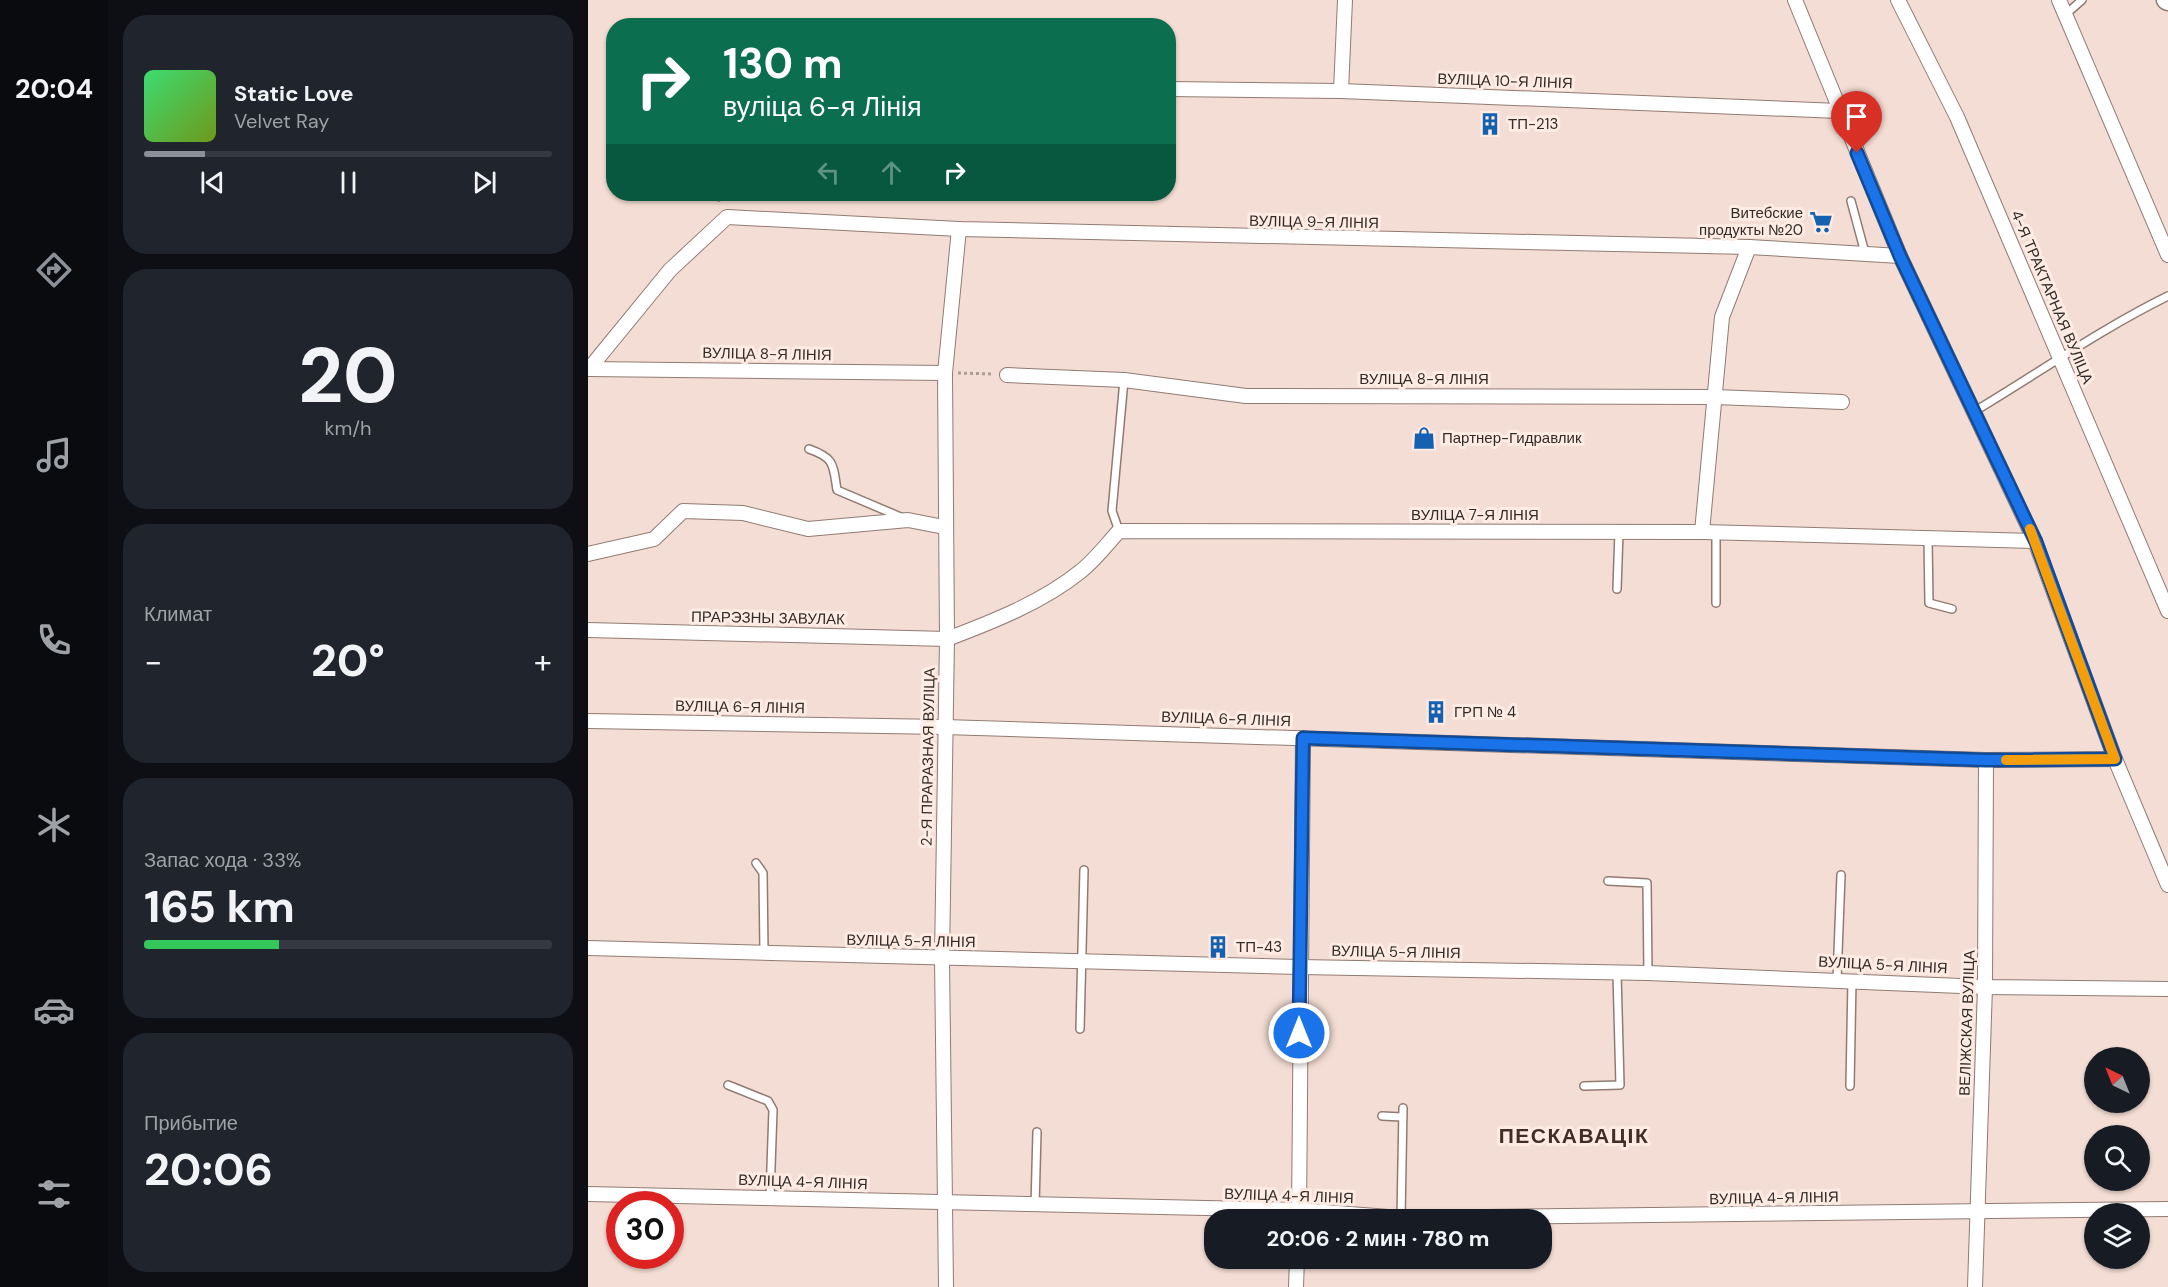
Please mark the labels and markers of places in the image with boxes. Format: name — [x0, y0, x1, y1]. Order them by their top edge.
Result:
pin — [1831, 91, 1882, 153]
building icon: ТП-213 — [1477, 111, 1503, 137]
place label: ТП-213 — [1508, 114, 1558, 134]
place label: Витебские продукты №20 — [1699, 203, 1803, 240]
supermarket icon: Витебские продукты №20 — [1808, 209, 1834, 235]
shop icon: Партнер-Гидравлик — [1411, 425, 1437, 451]
place label: Партнер-Гидравлик — [1442, 428, 1582, 448]
building icon: ГРП № 4 — [1423, 699, 1449, 725]
place label: ГРП № 4 — [1454, 702, 1516, 722]
building icon: ТП-43 — [1205, 934, 1231, 960]
place label: ТП-43 — [1236, 937, 1282, 957]

